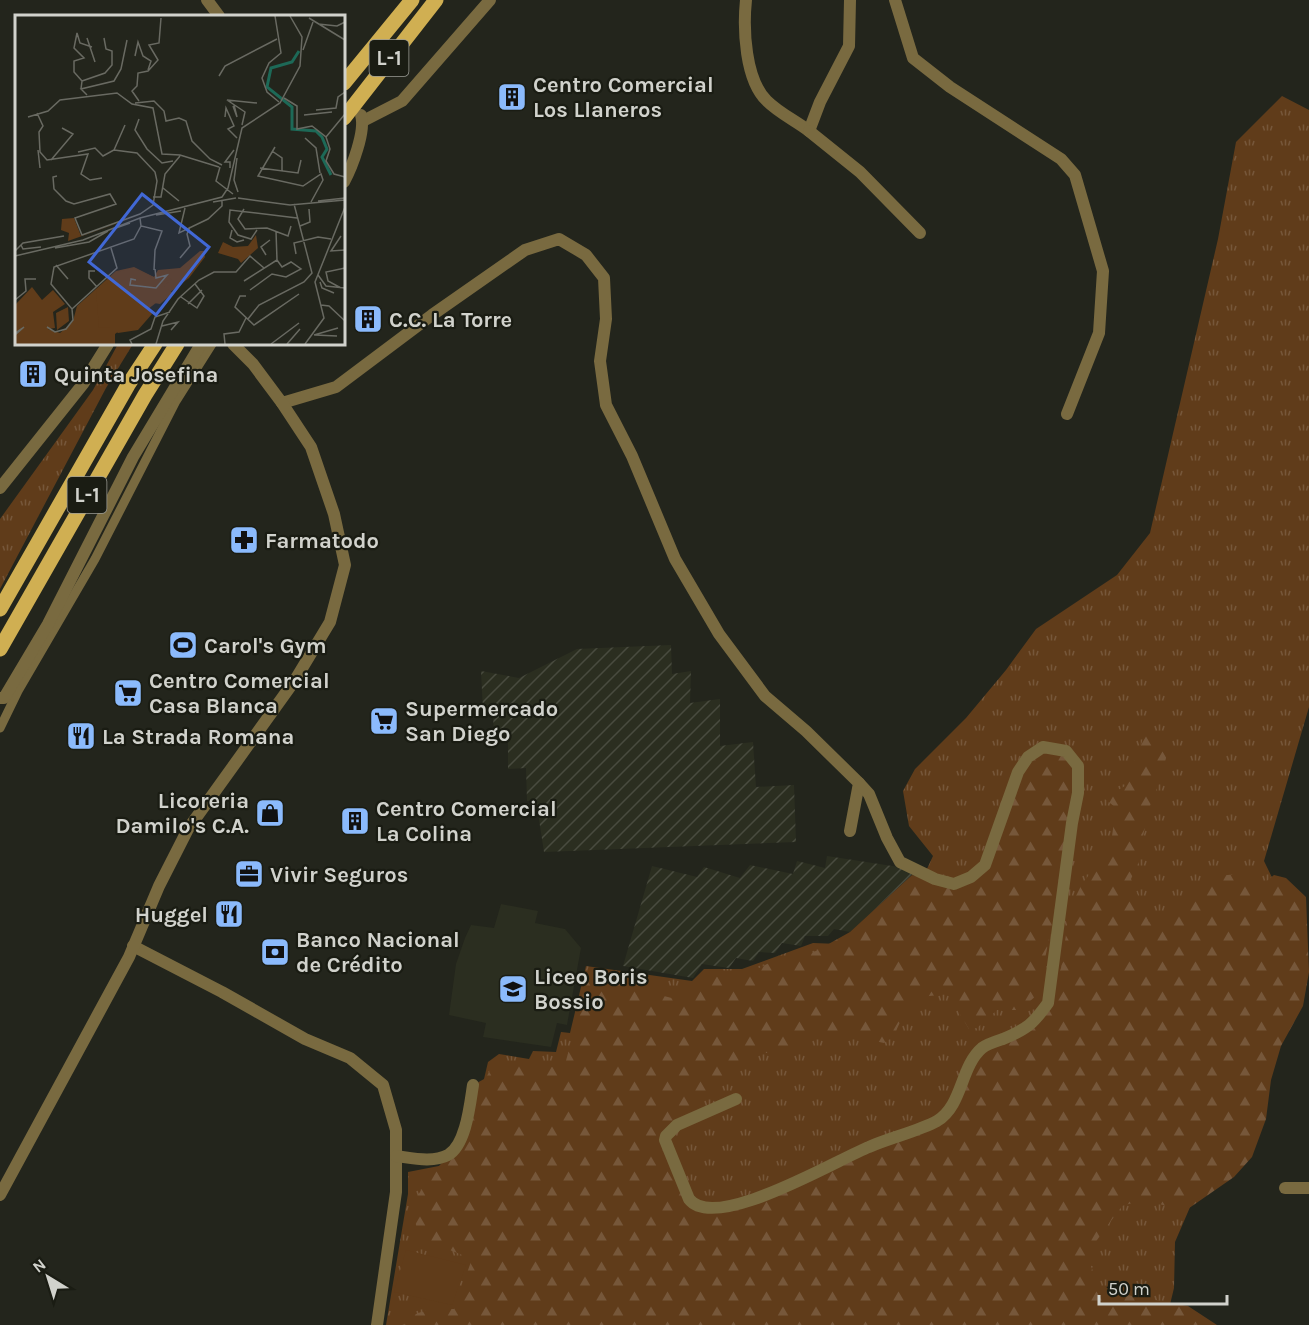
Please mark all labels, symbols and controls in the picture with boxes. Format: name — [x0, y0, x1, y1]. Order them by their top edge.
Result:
inset map — [15, 15, 345, 345]
road number: L-1 — [370, 40, 408, 76]
place label: Centro Comercial Los Llaneros — [533, 72, 714, 123]
building icon: Centro Comercial Los Llaneros — [496, 81, 528, 113]
building icon: C.C. La Torre — [352, 303, 384, 335]
place label: C.C. La Torre — [389, 307, 512, 333]
building icon: Quinta Josefina — [17, 358, 49, 390]
place label: Quinta Josefina — [54, 362, 218, 388]
road number: L-1 — [68, 477, 106, 513]
pharmacy icon: Farmatodo — [228, 524, 260, 556]
place label: Farmatodo — [265, 528, 379, 554]
sports icon: Carol's Gym — [167, 629, 199, 661]
place label: Carol's Gym — [204, 633, 327, 659]
place label: Centro Comercial Casa Blanca — [149, 668, 330, 719]
supermarket icon: Centro Comercial Casa Blanca — [112, 677, 144, 709]
place label: Supermercado San Diego — [405, 696, 558, 747]
supermarket icon: Supermercado San Diego — [368, 705, 400, 737]
restaurant icon: La Strada Romana — [65, 720, 97, 752]
place label: La Strada Romana — [102, 724, 294, 750]
place label: Licoreria Damilo's C.A. — [116, 788, 249, 839]
place label: Centro Comercial La Colina — [376, 796, 557, 847]
shop icon: Licoreria Damilo's C.A. — [254, 797, 286, 829]
building icon: Centro Comercial La Colina — [339, 805, 371, 837]
office icon: Vivir Seguros — [233, 858, 265, 890]
place label: Vivir Seguros — [270, 862, 408, 888]
restaurant icon: Huggel — [213, 898, 245, 930]
place label: Huggel — [135, 902, 208, 928]
place label: Banco Nacional de Crédito — [296, 927, 460, 978]
bank icon: Banco Nacional de Crédito — [259, 936, 291, 968]
place label: Liceo Boris Bossio — [534, 964, 648, 1015]
school or university icon: Liceo Boris Bossio — [497, 973, 529, 1005]
north arrow — [18, 1247, 78, 1307]
text: N — [29, 1255, 49, 1277]
scale bar — [1099, 1268, 1226, 1306]
text: 50 m — [1108, 1278, 1150, 1300]

